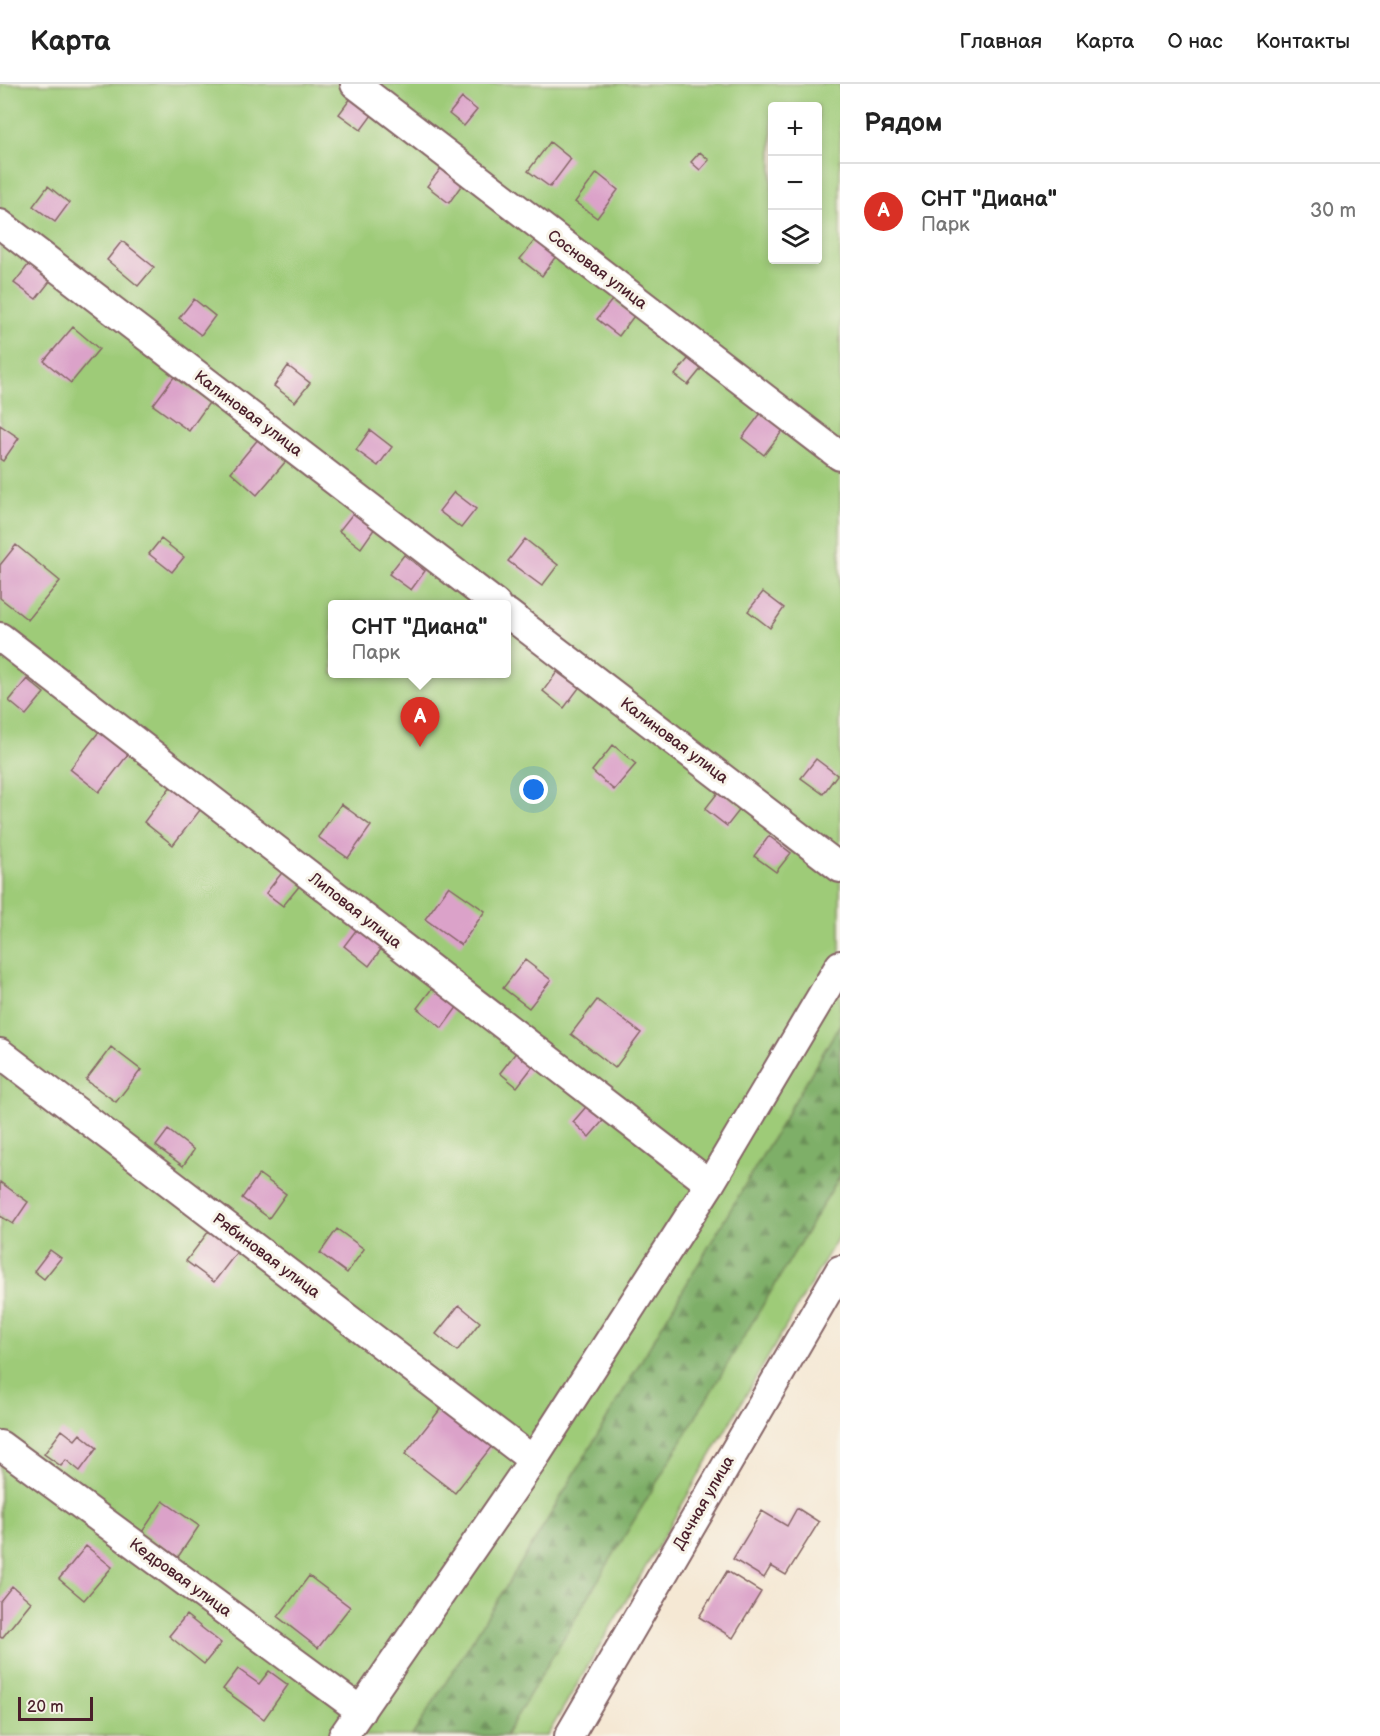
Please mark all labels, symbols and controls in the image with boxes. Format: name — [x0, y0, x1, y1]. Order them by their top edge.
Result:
text: Карта — [30, 25, 110, 58]
text: Главная — [959, 29, 1042, 54]
text: Карта — [1075, 29, 1134, 54]
text: О нас — [1167, 29, 1223, 54]
text: Контакты — [1256, 29, 1350, 54]
map controls — [768, 102, 822, 264]
button: + — [768, 102, 822, 156]
text: Рядом — [864, 108, 942, 139]
button: − — [768, 156, 822, 210]
text: СНТ "Диана" — [921, 186, 1057, 213]
text: A — [877, 199, 890, 223]
text: 30 m — [1310, 199, 1356, 223]
button: layers — [768, 210, 822, 264]
text: Парк — [921, 213, 970, 237]
street label: Сосновая улица — [543, 226, 651, 314]
street label: Калиновая улица — [190, 367, 306, 461]
popup — [328, 600, 511, 678]
text: СНТ "Диана" — [351, 614, 488, 641]
text: Парк — [351, 641, 400, 665]
street label: Калиновая улица — [616, 694, 732, 788]
pin: A — [400, 698, 440, 747]
your location — [519, 775, 548, 804]
street label: Липовая улица — [304, 868, 405, 953]
street label: Рябиновая улица — [209, 1209, 324, 1303]
street label: Дачная улица — [670, 1452, 739, 1553]
street label: Кедровая улица — [125, 1535, 235, 1622]
scale bar — [18, 1694, 93, 1722]
text: 20 m — [27, 1698, 63, 1717]

